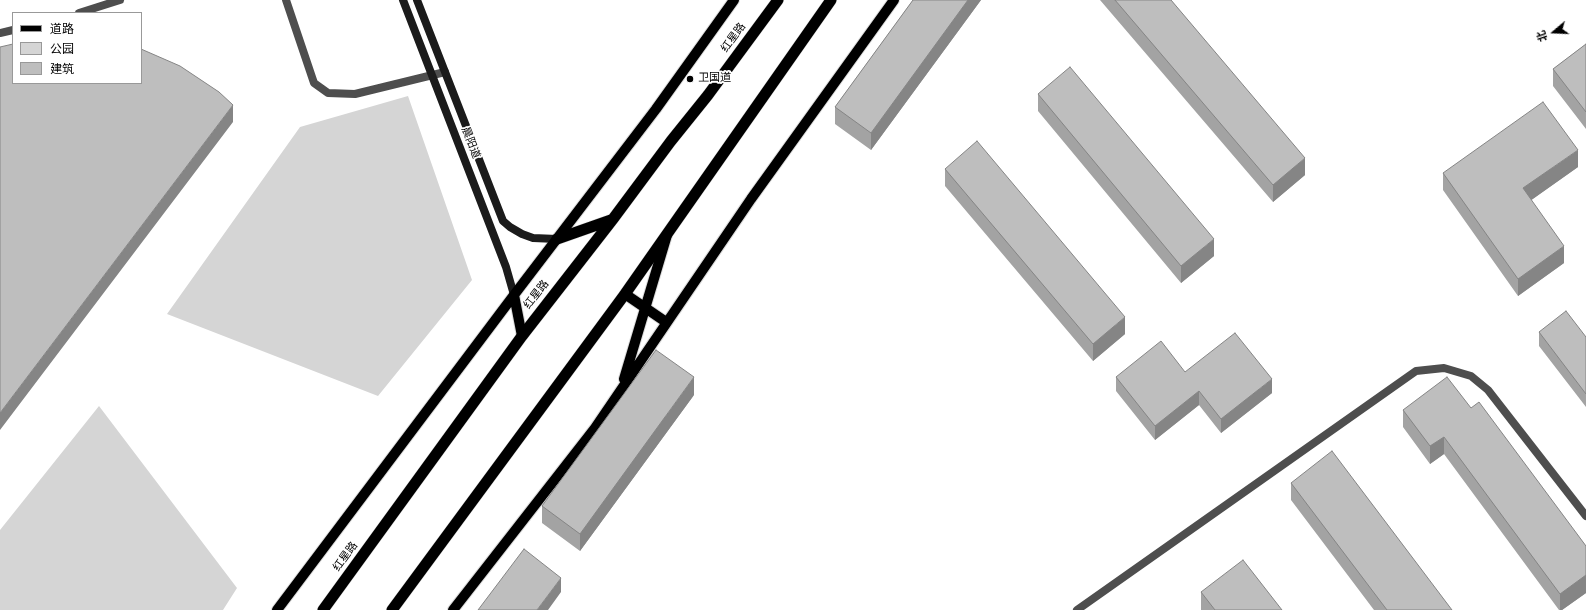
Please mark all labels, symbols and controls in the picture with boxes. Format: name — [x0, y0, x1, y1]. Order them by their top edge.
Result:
legend — [12, 12, 142, 84]
north arrow — [1534, 12, 1574, 52]
text: 道路 — [50, 21, 74, 38]
street label: 红星路 — [719, 21, 749, 55]
text: 北 — [1533, 28, 1551, 44]
text: 公园 — [50, 41, 74, 58]
text: 建筑 — [50, 61, 74, 78]
place label: 卫国道 — [698, 72, 731, 86]
marker: 卫国道 — [685, 74, 695, 84]
street label: 晨阳道 — [458, 125, 482, 161]
street label: 红星路 — [522, 278, 552, 312]
street label: 红星路 — [331, 540, 361, 574]

